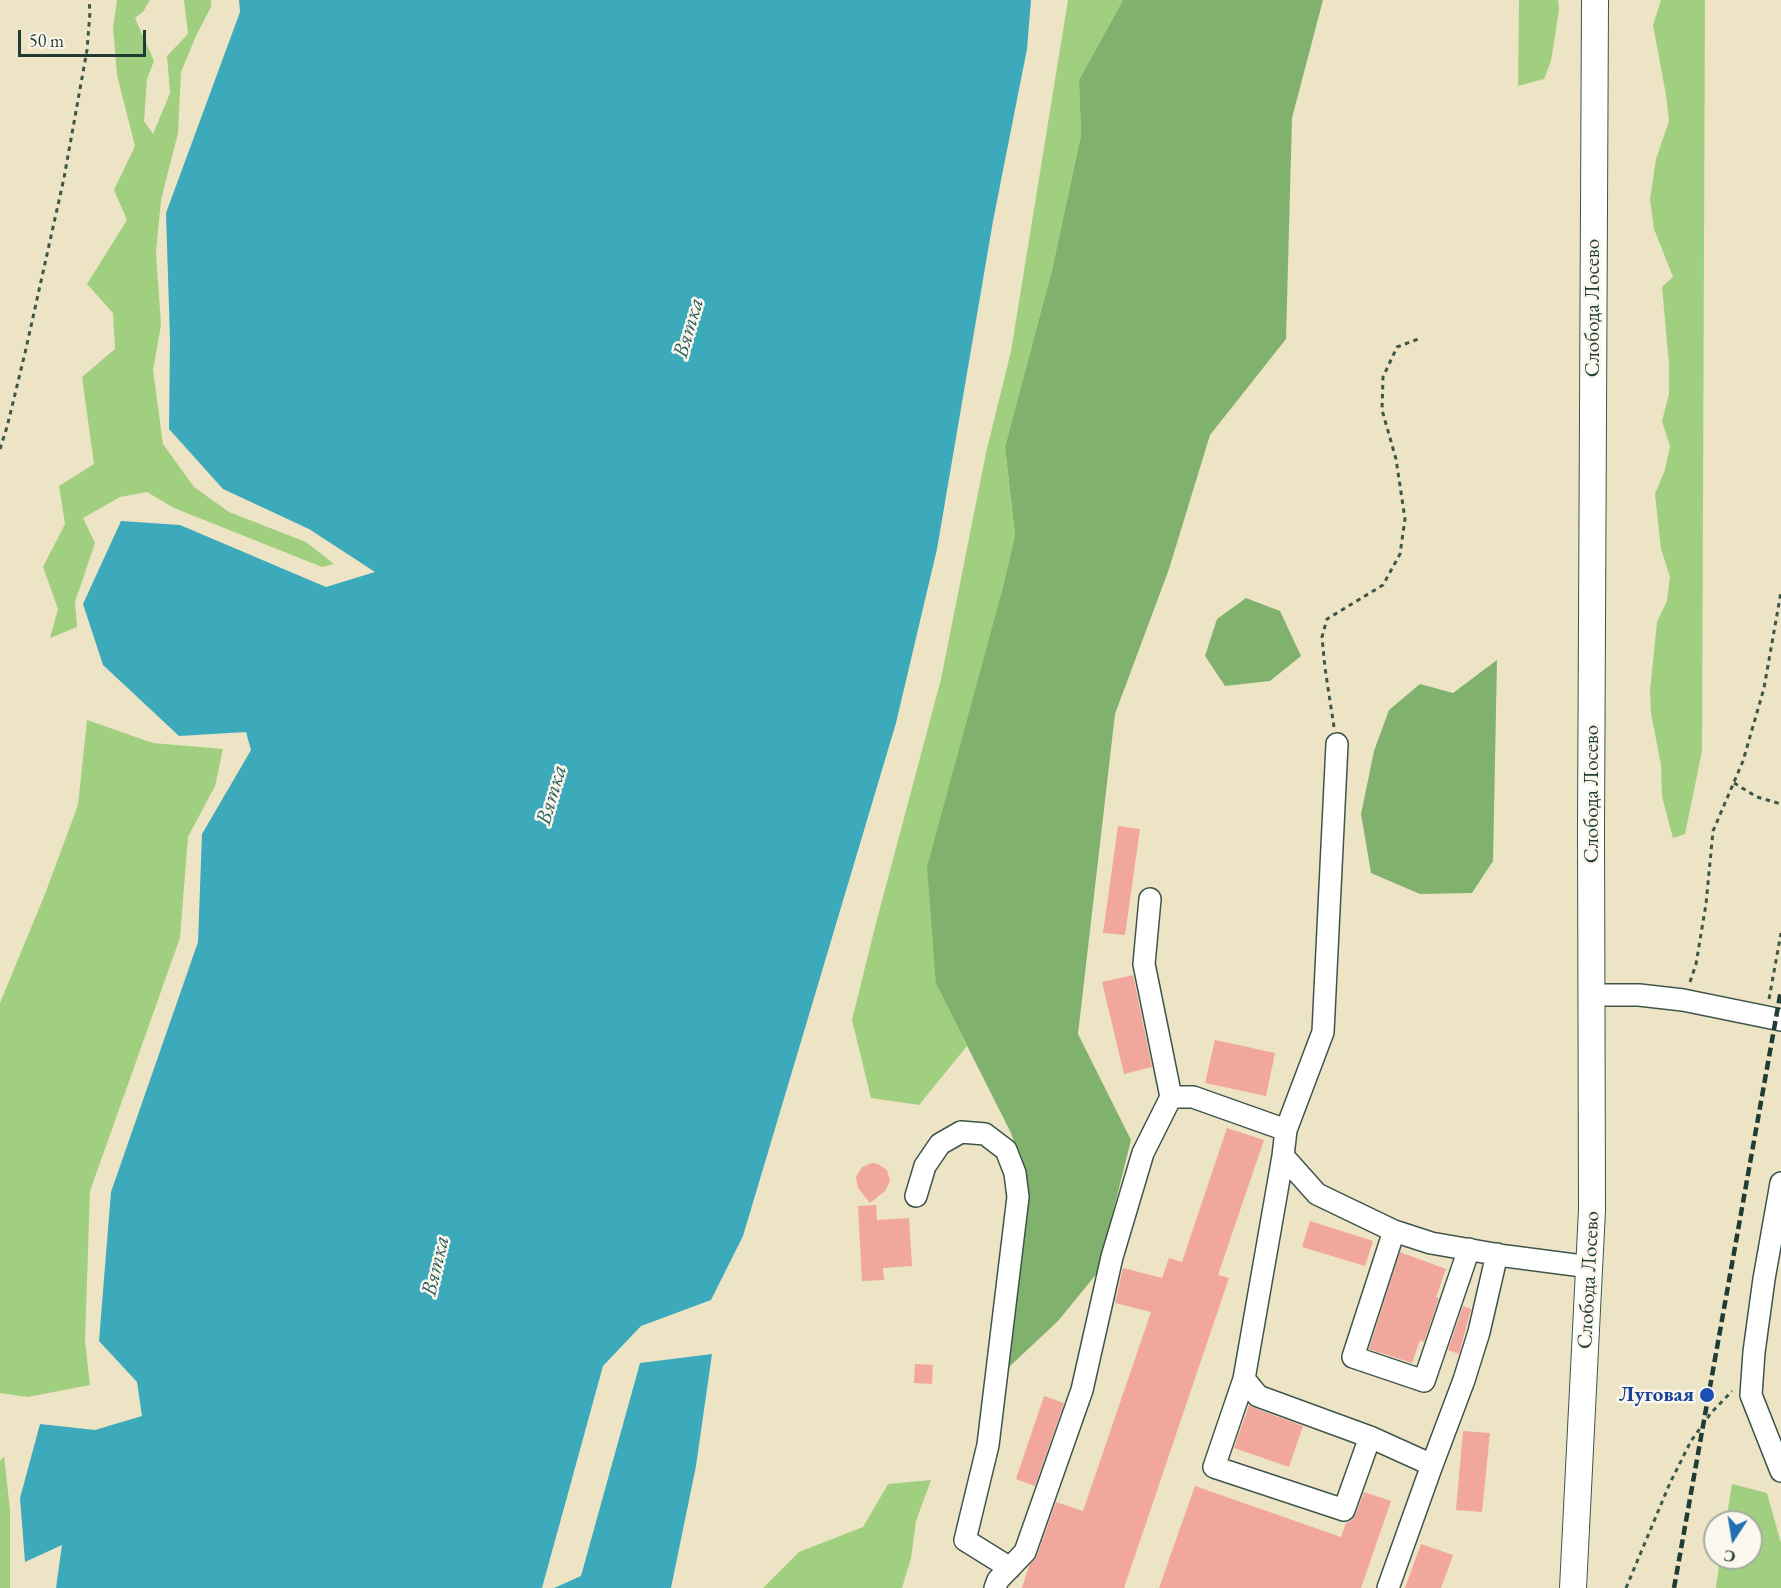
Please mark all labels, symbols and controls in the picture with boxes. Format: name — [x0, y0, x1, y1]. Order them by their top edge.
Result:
scale bar — [21, 18, 148, 56]
text: 50 m — [29, 29, 64, 52]
street label: Слобода Лосево — [1580, 239, 1606, 377]
water label: Вятка — [668, 295, 710, 361]
street label: Слобода Лосево — [1579, 725, 1605, 863]
water label: Вятка — [531, 762, 573, 828]
street label: Слобода Лосево — [1573, 1210, 1605, 1350]
water label: Вятка — [416, 1233, 456, 1299]
place label: Луговая — [1619, 1382, 1694, 1408]
marker: Луговая — [1698, 1386, 1716, 1404]
north arrow — [1703, 1510, 1763, 1570]
text: С — [1722, 1545, 1737, 1568]

